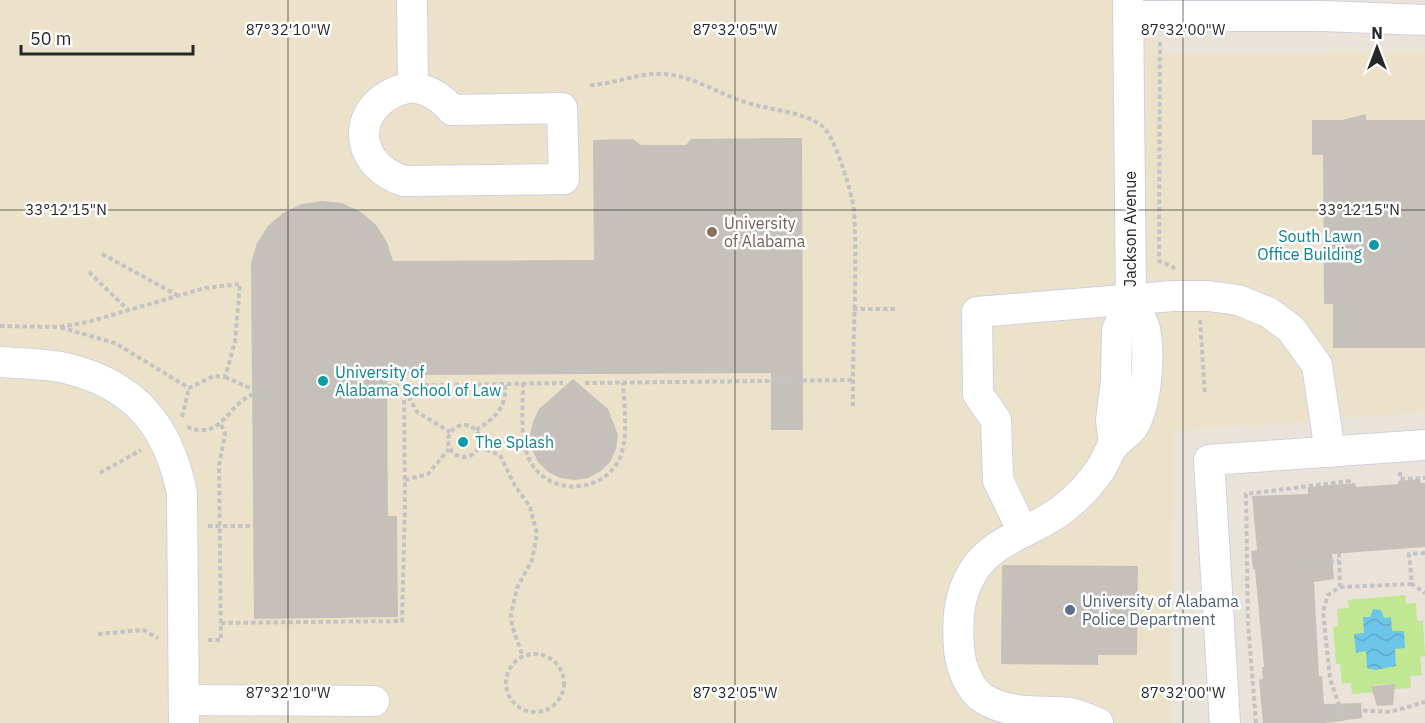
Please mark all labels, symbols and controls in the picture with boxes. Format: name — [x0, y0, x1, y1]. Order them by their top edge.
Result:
scale bar — [21, 18, 194, 56]
north arrow — [1347, 18, 1407, 78]
text: 87°32'10"W — [246, 20, 331, 39]
text: 87°32'05"W — [693, 20, 778, 39]
text: 87°32'00"W — [1141, 20, 1226, 39]
text: N — [1371, 23, 1383, 43]
text: 50 m — [30, 27, 72, 50]
street label: Jackson Avenue — [1120, 171, 1140, 287]
text: 33°12'15"N — [25, 200, 107, 219]
text: 33°12'15"N — [1318, 200, 1400, 219]
place label: University of Alabama — [724, 213, 806, 251]
marker: University of Alabama — [705, 225, 719, 239]
place label: South Lawn Office Building — [1257, 226, 1363, 264]
marker: South Lawn Office Building — [1367, 238, 1381, 252]
place label: University of Alabama School of Law — [335, 362, 501, 400]
marker: University of Alabama School of Law — [316, 374, 330, 388]
place label: The Splash — [475, 432, 554, 452]
marker: The Splash — [456, 435, 470, 449]
place label: University of Alabama Police Department — [1082, 591, 1239, 629]
marker: University of Alabama Police Department — [1063, 603, 1077, 617]
text: 87°32'10"W — [246, 683, 331, 702]
text: 87°32'05"W — [693, 683, 778, 702]
text: 87°32'00"W — [1141, 683, 1226, 702]

